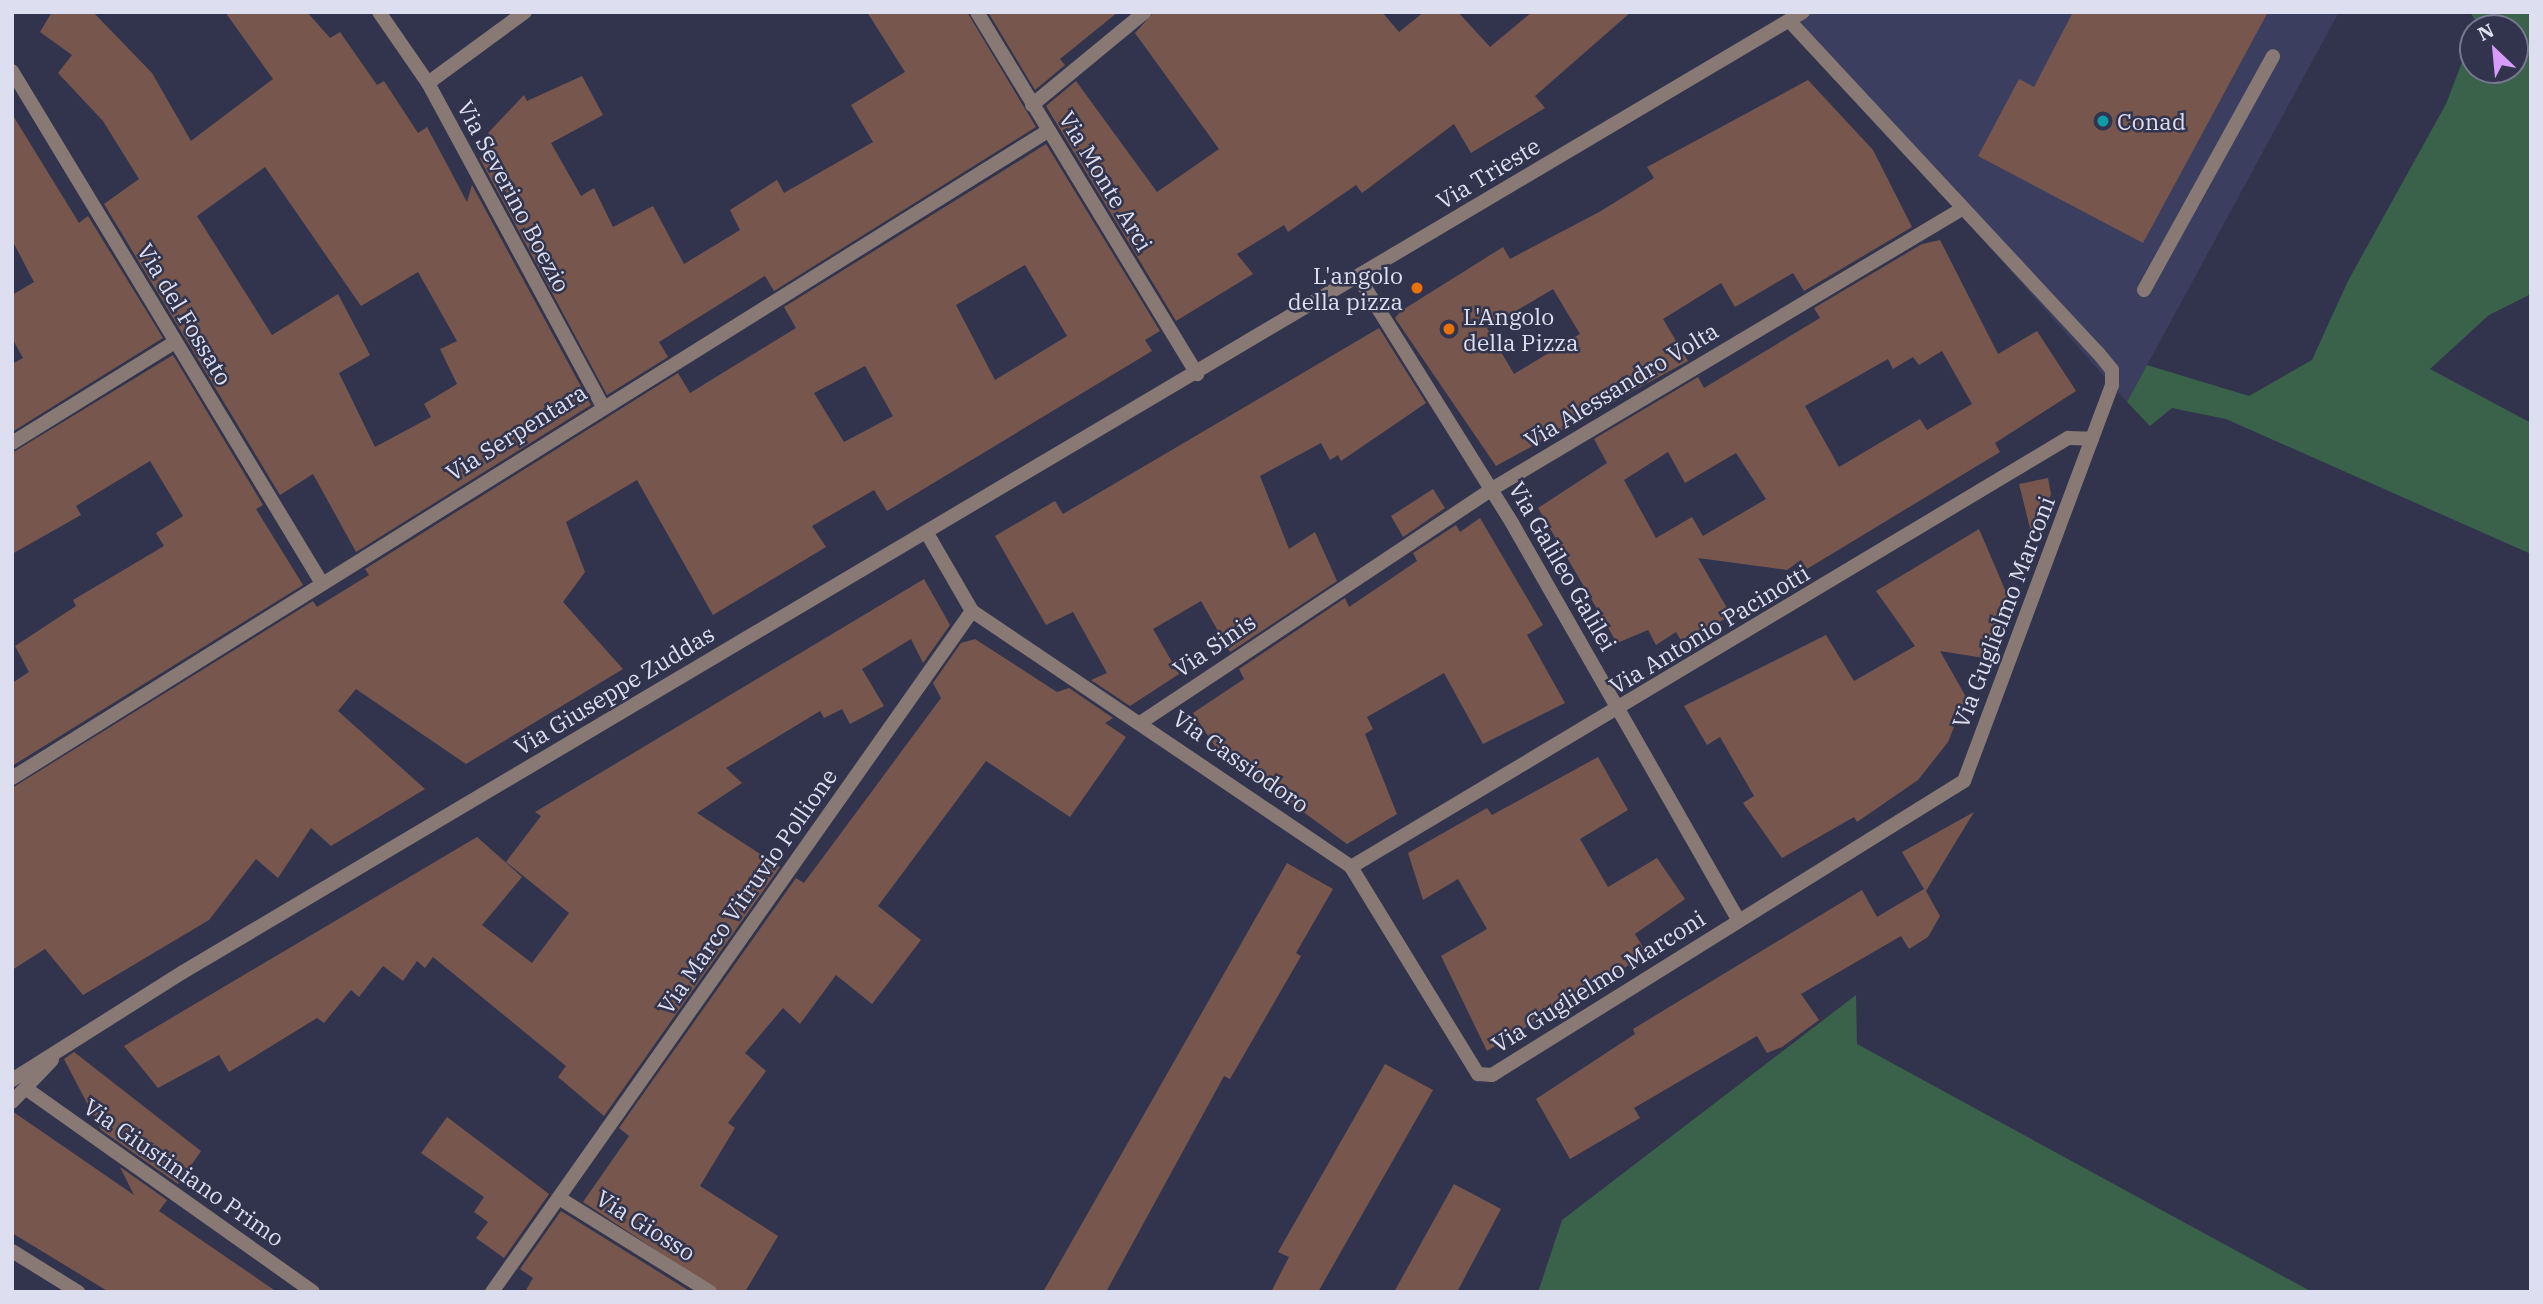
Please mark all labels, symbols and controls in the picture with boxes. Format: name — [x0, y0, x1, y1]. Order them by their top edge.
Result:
north arrow — [2459, 14, 2529, 84]
text: N — [2474, 18, 2498, 46]
street label: Via Severino Boezio — [452, 95, 576, 297]
street label: Via Monte Arci — [1053, 106, 1159, 256]
place label: Conad — [2117, 107, 2186, 135]
marker: Conad — [2095, 113, 2111, 129]
street label: Via Trieste — [1431, 131, 1545, 215]
street label: Via del Fossato — [132, 238, 238, 390]
place label: L'angolo della pizza — [1288, 261, 1403, 315]
marker: L'angolo della pizza — [1409, 280, 1425, 296]
place label: L'Angolo della Pizza — [1463, 302, 1579, 356]
street label: Via Alessandro Volta — [1519, 316, 1723, 454]
marker: L'Angolo della Pizza — [1441, 321, 1457, 337]
street label: Via Serpentara — [441, 378, 591, 486]
street label: Via Galileo Galilei — [1503, 476, 1623, 656]
street label: Via Guglielmo Marconi — [1946, 492, 2060, 732]
street label: Via Antonio Pacinotti — [1604, 558, 1814, 700]
street label: Via Sinis — [1167, 607, 1261, 683]
street label: Via Giuseppe Zuddas — [509, 619, 719, 761]
street label: Via Cassiodoro — [1168, 704, 1314, 818]
street label: Via Marco Vitruvio Pollione — [652, 763, 842, 1019]
street label: Via Guglielmo Marconi — [1486, 904, 1710, 1058]
street label: Via Giustiniano Primo — [78, 1092, 290, 1252]
street label: Via Giosso — [591, 1184, 701, 1266]

